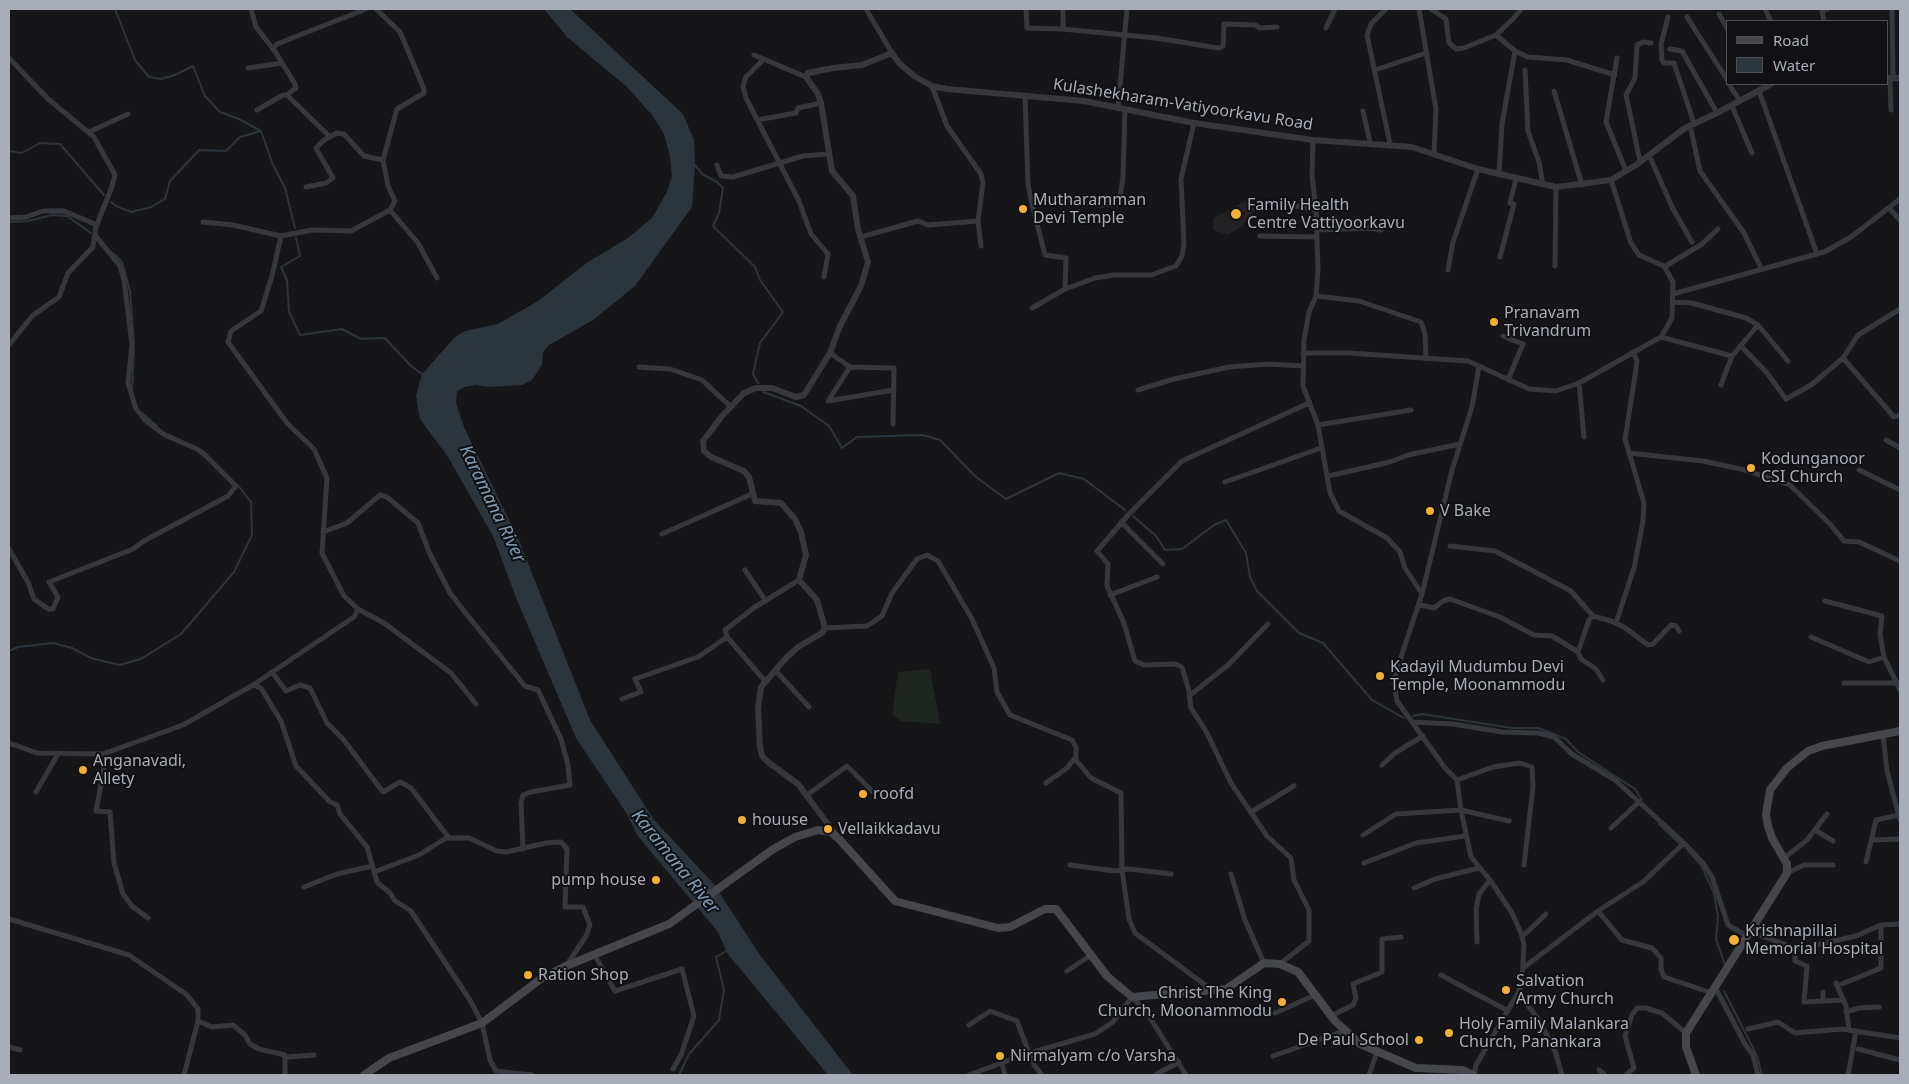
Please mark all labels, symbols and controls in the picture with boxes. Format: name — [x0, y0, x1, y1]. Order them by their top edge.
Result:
legend — [1726, 20, 1889, 85]
text: Road — [1773, 30, 1809, 50]
text: Water — [1773, 55, 1815, 75]
street label: Kulashekharam-Vatiyoorkavu Road — [1052, 75, 1314, 135]
place label: Mutharamman Devi Temple — [1033, 190, 1146, 228]
place label: Family Health Centre Vattiyoorkavu — [1247, 195, 1405, 233]
marker: Mutharamman Devi Temple — [1017, 203, 1029, 215]
marker: Family Health Centre Vattiyoorkavu — [1229, 207, 1243, 221]
place label: Pranavam Trivandrum — [1504, 303, 1591, 341]
marker: Pranavam Trivandrum — [1488, 316, 1500, 328]
water label: Karamana River — [454, 442, 530, 566]
place label: Kodunganoor CSI Church — [1761, 449, 1865, 487]
marker: Kodunganoor CSI Church — [1745, 462, 1757, 474]
place label: V Bake — [1440, 501, 1491, 521]
marker: V Bake — [1424, 505, 1436, 517]
place label: Kadayil Mudumbu Devi Temple, Moonammodu — [1390, 657, 1565, 695]
marker: Kadayil Mudumbu Devi Temple, Moonammodu — [1374, 670, 1386, 682]
place label: Anganavadi, Allety — [93, 751, 186, 789]
marker: Anganavadi, Allety — [77, 764, 89, 776]
place label: roofd — [873, 784, 914, 804]
marker: roofd — [857, 788, 869, 800]
water label: Karamana River — [626, 805, 724, 919]
place label: houuse — [752, 810, 808, 830]
marker: houuse — [736, 814, 748, 826]
place label: Vellaikkadavu — [838, 819, 941, 839]
marker: Vellaikkadavu — [822, 823, 834, 835]
place label: pump house — [551, 870, 646, 890]
marker: pump house — [650, 874, 662, 886]
place label: Krishnapillai Memorial Hospital — [1745, 921, 1883, 959]
marker: Krishnapillai Memorial Hospital — [1727, 933, 1741, 947]
place label: Ration Shop — [538, 965, 629, 985]
marker: Ration Shop — [522, 969, 534, 981]
place label: Salvation Army Church — [1516, 971, 1614, 1009]
place label: Christ The King Church, Moonammodu — [1098, 983, 1272, 1021]
marker: Salvation Army Church — [1500, 984, 1512, 996]
marker: Christ The King Church, Moonammodu — [1276, 996, 1288, 1008]
place label: Holy Family Malankara Church, Panankara — [1459, 1014, 1629, 1052]
marker: Holy Family Malankara Church, Panankara — [1443, 1027, 1455, 1039]
place label: De Paul School — [1297, 1030, 1409, 1050]
marker: De Paul School — [1413, 1034, 1425, 1046]
place label: Nirmalyam c/o Varsha — [1010, 1046, 1176, 1066]
marker: Nirmalyam c/o Varsha — [994, 1050, 1006, 1062]

